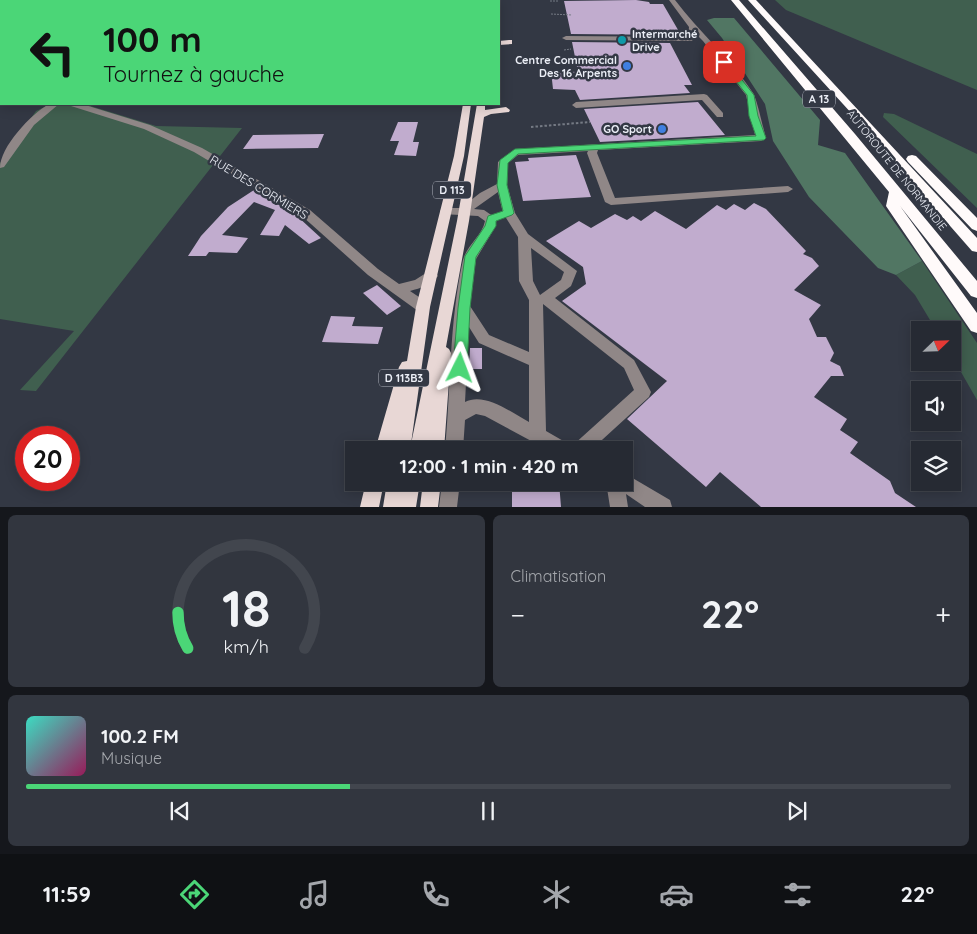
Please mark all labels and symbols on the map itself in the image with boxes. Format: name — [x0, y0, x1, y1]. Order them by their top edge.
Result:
place label: Intermarché Drive — [632, 27, 698, 54]
marker: Intermarché Drive — [616, 34, 628, 46]
pin — [703, 41, 745, 83]
place label: Centre Commercial Des 16 Arpents — [515, 53, 617, 80]
marker: Centre Commercial Des 16 Arpents — [621, 60, 633, 72]
road number: A 13 — [803, 90, 835, 108]
street label: AUTOROUTE DE NORMANDIE — [844, 107, 950, 233]
place label: GO Sport — [603, 122, 652, 136]
marker: GO Sport — [656, 123, 668, 135]
street label: RUE DES CORMIERS — [207, 152, 311, 222]
road number: D 113 — [433, 182, 471, 198]
north arrow — [911, 321, 961, 371]
position arrow — [433, 341, 485, 393]
road number: D 113B3 — [379, 369, 429, 386]
speed limit sign: 20 — [15, 426, 80, 491]

